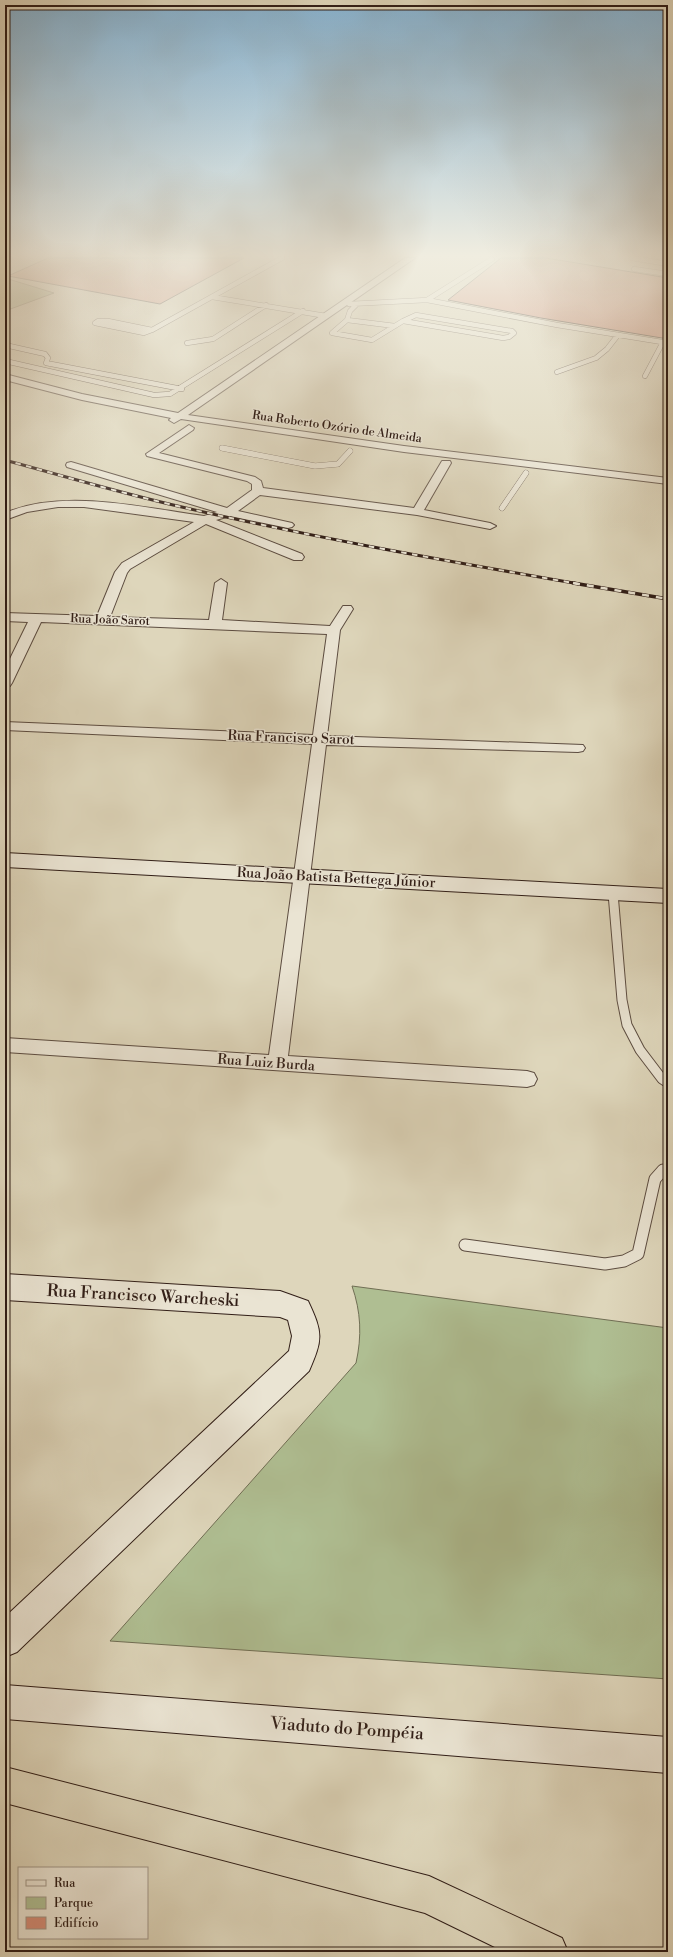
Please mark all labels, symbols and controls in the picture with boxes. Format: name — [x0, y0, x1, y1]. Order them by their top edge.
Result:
street label: Rua Roberto Ozório de Almeida — [251, 408, 424, 446]
street label: Rua João Sarot — [70, 611, 151, 629]
street label: Rua Francisco Sarot — [227, 727, 355, 749]
street label: Rua João Batista Bettega Júnior — [236, 864, 436, 892]
street label: Rua Luiz Burda — [217, 1051, 316, 1075]
street label: Rua Francisco Warcheski — [46, 1280, 240, 1312]
street label: Viaduto do Pompéia — [269, 1713, 425, 1745]
legend — [18, 1867, 148, 1939]
text: Rua — [54, 1876, 76, 1891]
text: Parque — [54, 1896, 93, 1911]
text: Edifício — [54, 1916, 99, 1931]

